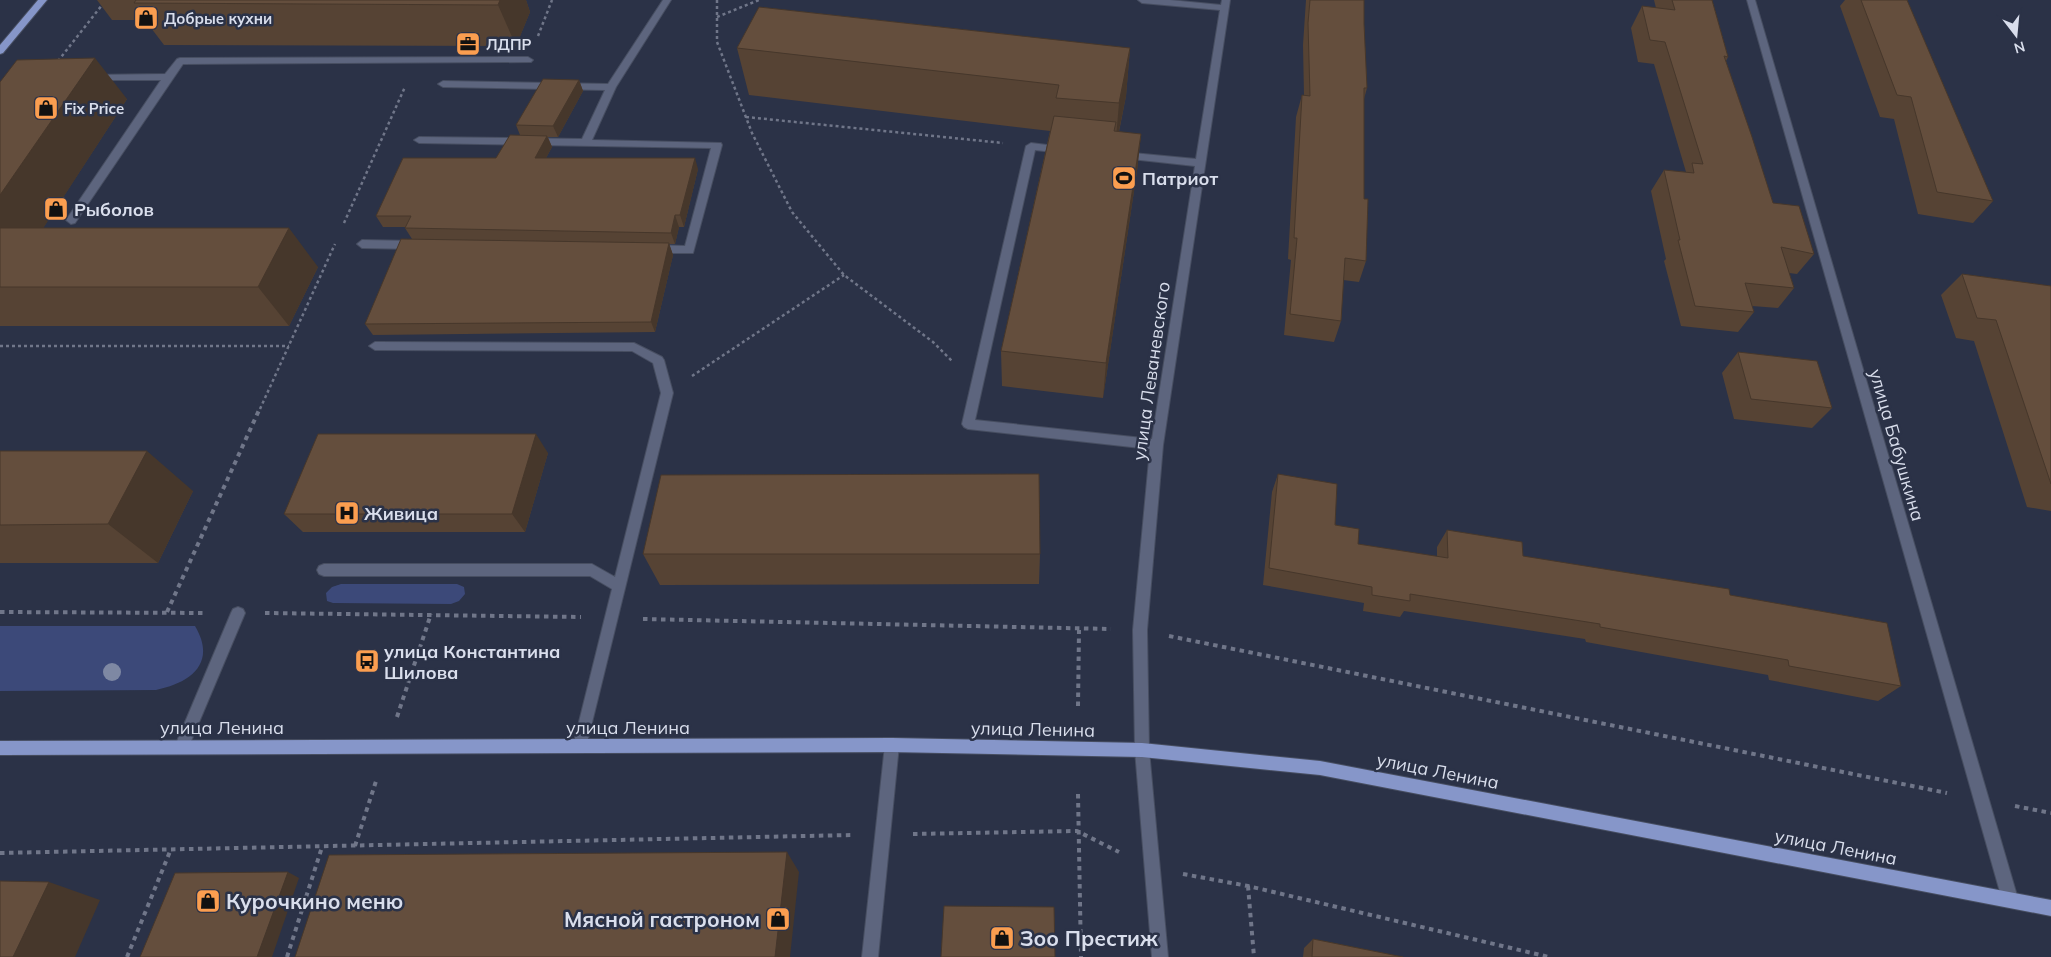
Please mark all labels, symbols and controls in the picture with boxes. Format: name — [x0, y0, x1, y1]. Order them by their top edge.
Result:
shop icon: Добрые кухни — [133, 5, 159, 31]
place label: Добрые кухни — [164, 9, 272, 28]
north arrow — [1991, 10, 2041, 60]
office icon: ЛДПР — [455, 31, 481, 57]
place label: ЛДПР — [486, 35, 531, 54]
text: N — [2012, 37, 2027, 58]
shop icon: Fix Price — [33, 95, 59, 121]
place label: Fix Price — [64, 99, 124, 118]
sports icon: Патриот — [1111, 165, 1137, 191]
place label: Патриот — [1142, 167, 1218, 190]
shop icon: Рыболов — [43, 196, 69, 222]
place label: Рыболов — [74, 198, 154, 221]
street label: улица Леваневского — [1127, 280, 1175, 462]
street label: улица Бабушкина — [1864, 366, 1930, 524]
hospital icon: Живица — [334, 500, 360, 526]
place label: Живица — [364, 502, 438, 525]
place label: улица Константина Шилова — [384, 640, 561, 684]
bus stop icon: улица Константина Шилова — [354, 648, 380, 674]
street label: улица Ленина — [160, 716, 284, 739]
street label: улица Ленина — [566, 716, 690, 739]
street label: улица Ленина — [971, 716, 1095, 742]
street label: улица Ленина — [1375, 748, 1501, 794]
street label: улица Ленина — [1773, 824, 1899, 870]
shop icon: Курочкино меню — [195, 888, 221, 914]
place label: Курочкино меню — [226, 888, 403, 914]
place label: Мясной гастроном — [564, 906, 760, 932]
shop icon: Мясной гастроном — [765, 906, 791, 932]
shop icon: Зоо Престиж — [989, 925, 1015, 951]
place label: Зоо Престиж — [1020, 925, 1158, 951]

